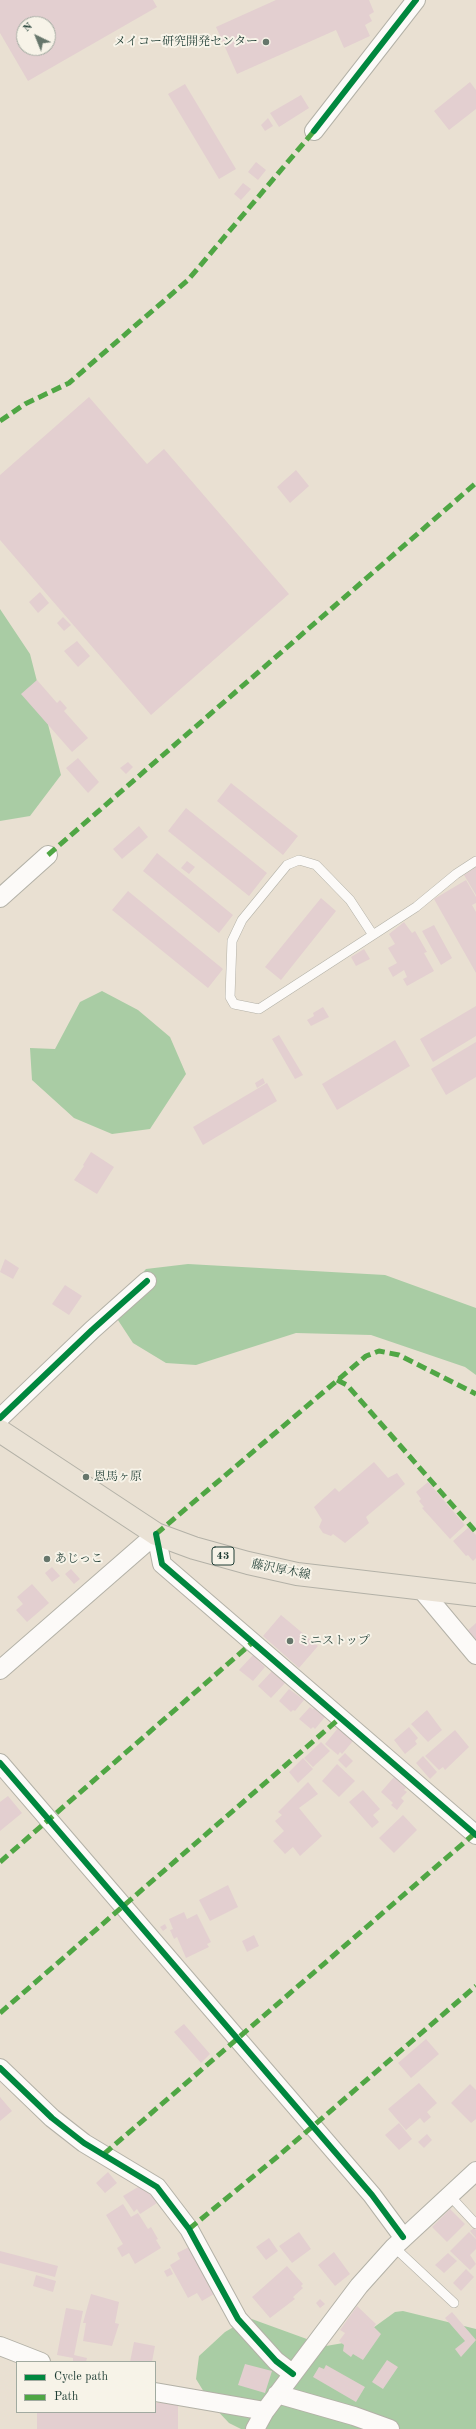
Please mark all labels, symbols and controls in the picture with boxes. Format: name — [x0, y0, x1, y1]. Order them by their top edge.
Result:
north arrow — [16, 16, 56, 56]
text: N — [21, 21, 35, 34]
place label: メイコー研究開発センター — [114, 35, 258, 49]
marker: メイコー研究開発センター — [261, 37, 271, 47]
place label: 恩馬ヶ原 — [94, 1470, 142, 1484]
marker: 恩馬ヶ原 — [81, 1472, 91, 1482]
road number: 43 — [212, 1547, 234, 1565]
place label: あじっこ — [55, 1552, 103, 1566]
marker: あじっこ — [42, 1554, 52, 1564]
street label: 藤沢厚木線 — [250, 1557, 312, 1583]
place label: ミニストップ — [298, 1634, 370, 1648]
marker: ミニストップ — [285, 1636, 295, 1646]
legend — [16, 2361, 156, 2413]
text: Cycle path — [54, 2371, 108, 2383]
text: Path — [54, 2391, 78, 2403]

